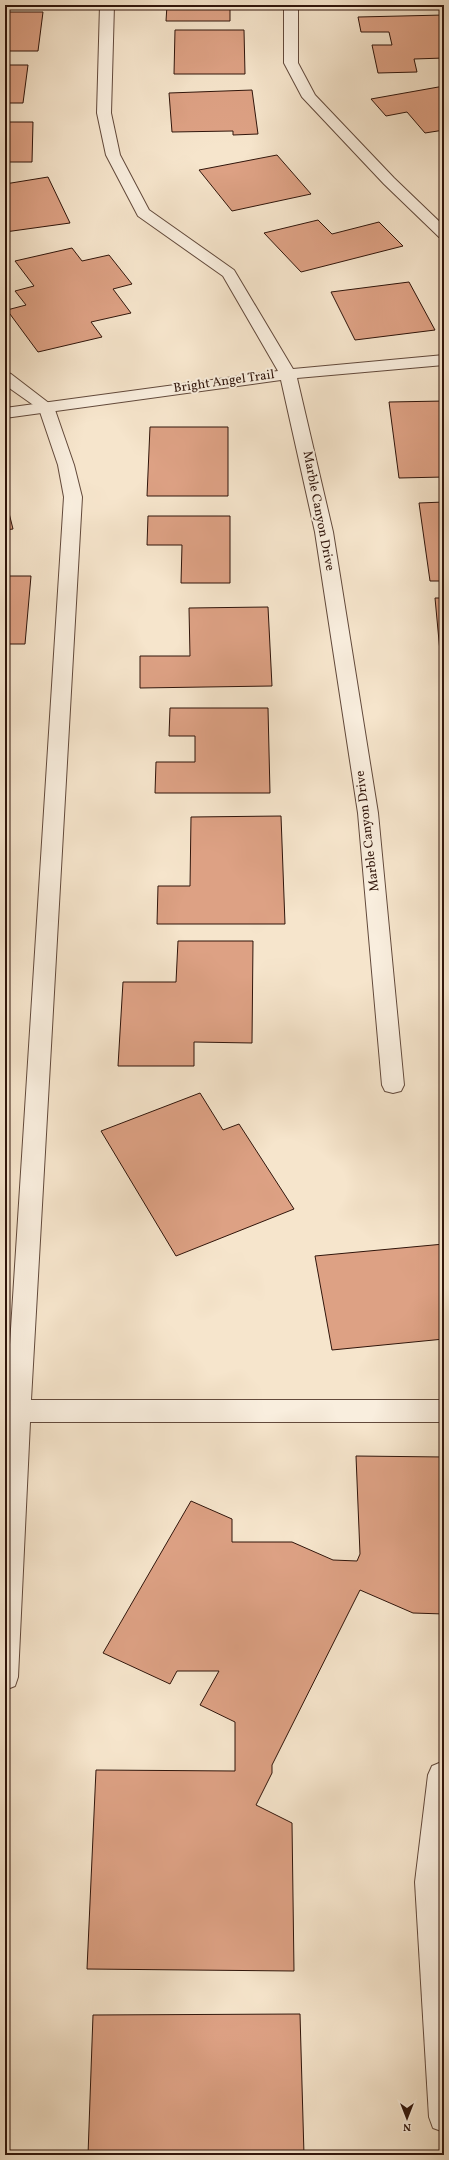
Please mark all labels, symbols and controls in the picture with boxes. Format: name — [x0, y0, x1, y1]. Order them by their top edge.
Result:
street label: Bright Angel Trail — [172, 366, 276, 398]
street label: Marble Canyon Drive — [298, 450, 338, 572]
street label: Marble Canyon Drive — [352, 769, 384, 893]
north arrow — [387, 2098, 427, 2138]
text: N — [403, 2119, 411, 2134]

